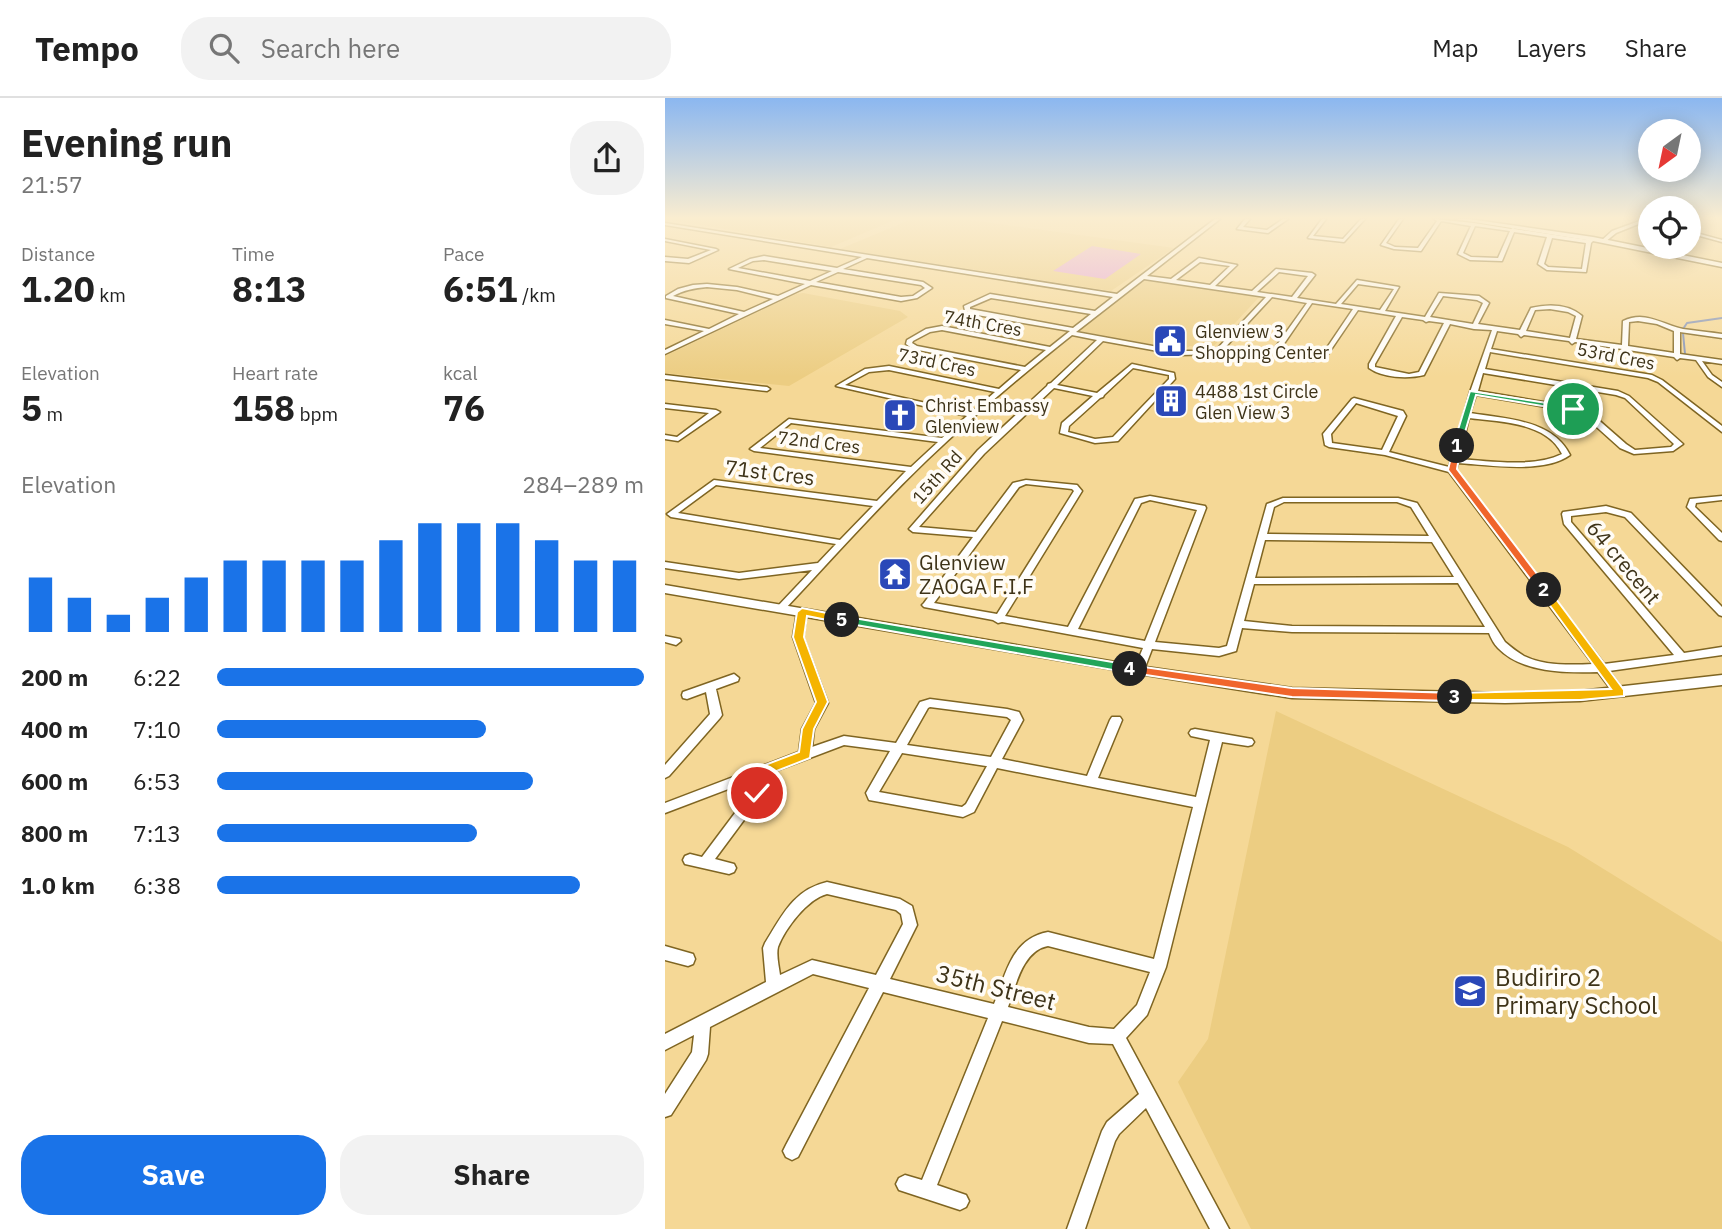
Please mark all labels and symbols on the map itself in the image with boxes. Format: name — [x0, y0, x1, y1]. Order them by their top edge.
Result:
north arrow — [1638, 119, 1701, 182]
street label: 74th Cres — [942, 305, 1024, 341]
place label: Glenview 3 Shopping Center — [1195, 320, 1330, 364]
public building icon: Glenview 3 Shopping Center — [1151, 322, 1189, 360]
street label: 53rd Cres — [1575, 337, 1657, 375]
street label: 73rd Cres — [896, 343, 978, 381]
pin — [1543, 379, 1603, 439]
place label: 4488 1st Circle Glen View 3 — [1195, 380, 1319, 424]
building icon: 4488 1st Circle Glen View 3 — [1152, 382, 1190, 420]
place label: Christ Embassy Glenview — [925, 394, 1049, 438]
church icon: Christ Embassy Glenview — [881, 396, 919, 434]
street label: 72nd Cres — [776, 426, 862, 458]
pin: 1 — [1439, 428, 1475, 464]
street label: 15th Rd — [907, 445, 967, 509]
street label: 71st Cres — [724, 453, 816, 491]
street label: 64 crecent — [1581, 514, 1667, 610]
place label: Glenview ZAOGA F.I.F — [919, 548, 1034, 600]
temple icon: Glenview ZAOGA F.I.F — [876, 555, 914, 593]
pin: 2 — [1527, 573, 1561, 608]
pin: 5 — [825, 602, 859, 638]
pin: 4 — [1113, 652, 1147, 686]
pin: 3 — [1437, 680, 1473, 714]
pin — [727, 763, 787, 823]
street label: 35th Street — [933, 957, 1059, 1017]
place label: Budiriro 2 Primary School — [1495, 961, 1658, 1021]
school or university icon: Budiriro 2 Primary School — [1451, 972, 1489, 1010]

